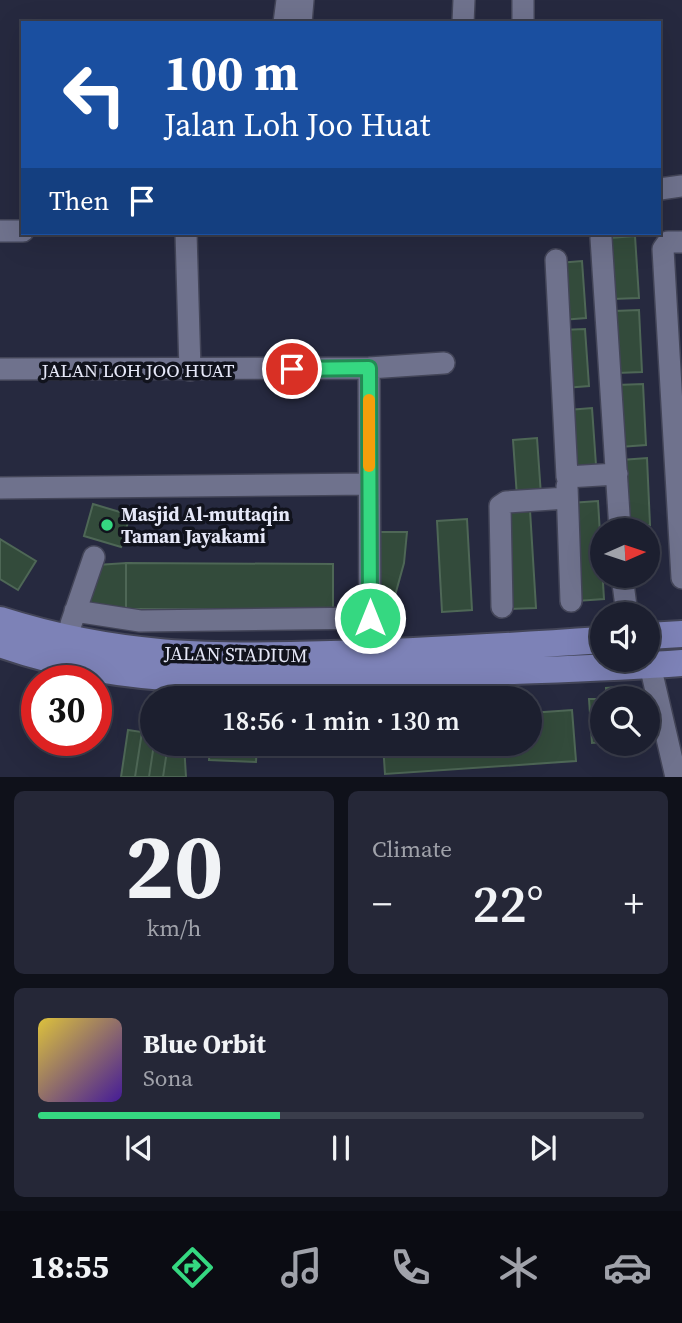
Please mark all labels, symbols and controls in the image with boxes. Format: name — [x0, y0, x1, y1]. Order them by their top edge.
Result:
text: 100 m — [164, 39, 299, 106]
icon: left — [49, 49, 140, 140]
text: Jalan Loh Joo Huat — [164, 103, 430, 147]
icon: arrive — [123, 182, 161, 220]
text: Then — [49, 183, 109, 219]
pin — [262, 339, 322, 399]
icon: arrive — [273, 350, 311, 388]
street label: JALAN LOH JOO HUAT — [41, 357, 235, 383]
place label: Masjid Al-muttaqin Taman Jayakami — [121, 501, 290, 549]
marker: Masjid Al-muttaqin Taman Jayakami — [99, 517, 115, 533]
north arrow — [590, 518, 660, 588]
map controls — [590, 518, 660, 756]
position arrow — [333, 581, 407, 655]
button: sound — [590, 602, 660, 672]
street label: JALAN STADIUM — [163, 640, 308, 668]
speed limit sign: 30 — [21, 665, 112, 756]
button: search — [590, 686, 660, 756]
text: 18:56 · 1 min · 130 m — [222, 703, 460, 739]
text: 20 — [125, 804, 223, 928]
text: Climate — [372, 833, 452, 865]
text: 22° — [472, 868, 544, 939]
text: − — [372, 878, 392, 930]
text: + — [624, 878, 644, 930]
text: km/h — [147, 912, 201, 944]
text: Blue Orbit — [143, 1026, 266, 1062]
text: Sona — [143, 1062, 193, 1094]
icon: previous — [120, 1129, 158, 1167]
icon: pause — [322, 1129, 360, 1167]
icon: next — [524, 1129, 562, 1167]
icon: directions — [168, 1243, 217, 1292]
icon: music — [277, 1243, 326, 1292]
icon: phone — [386, 1243, 435, 1292]
icon: climate — [494, 1243, 543, 1292]
icon: car — [603, 1243, 652, 1292]
text: 18:55 — [30, 1245, 109, 1289]

